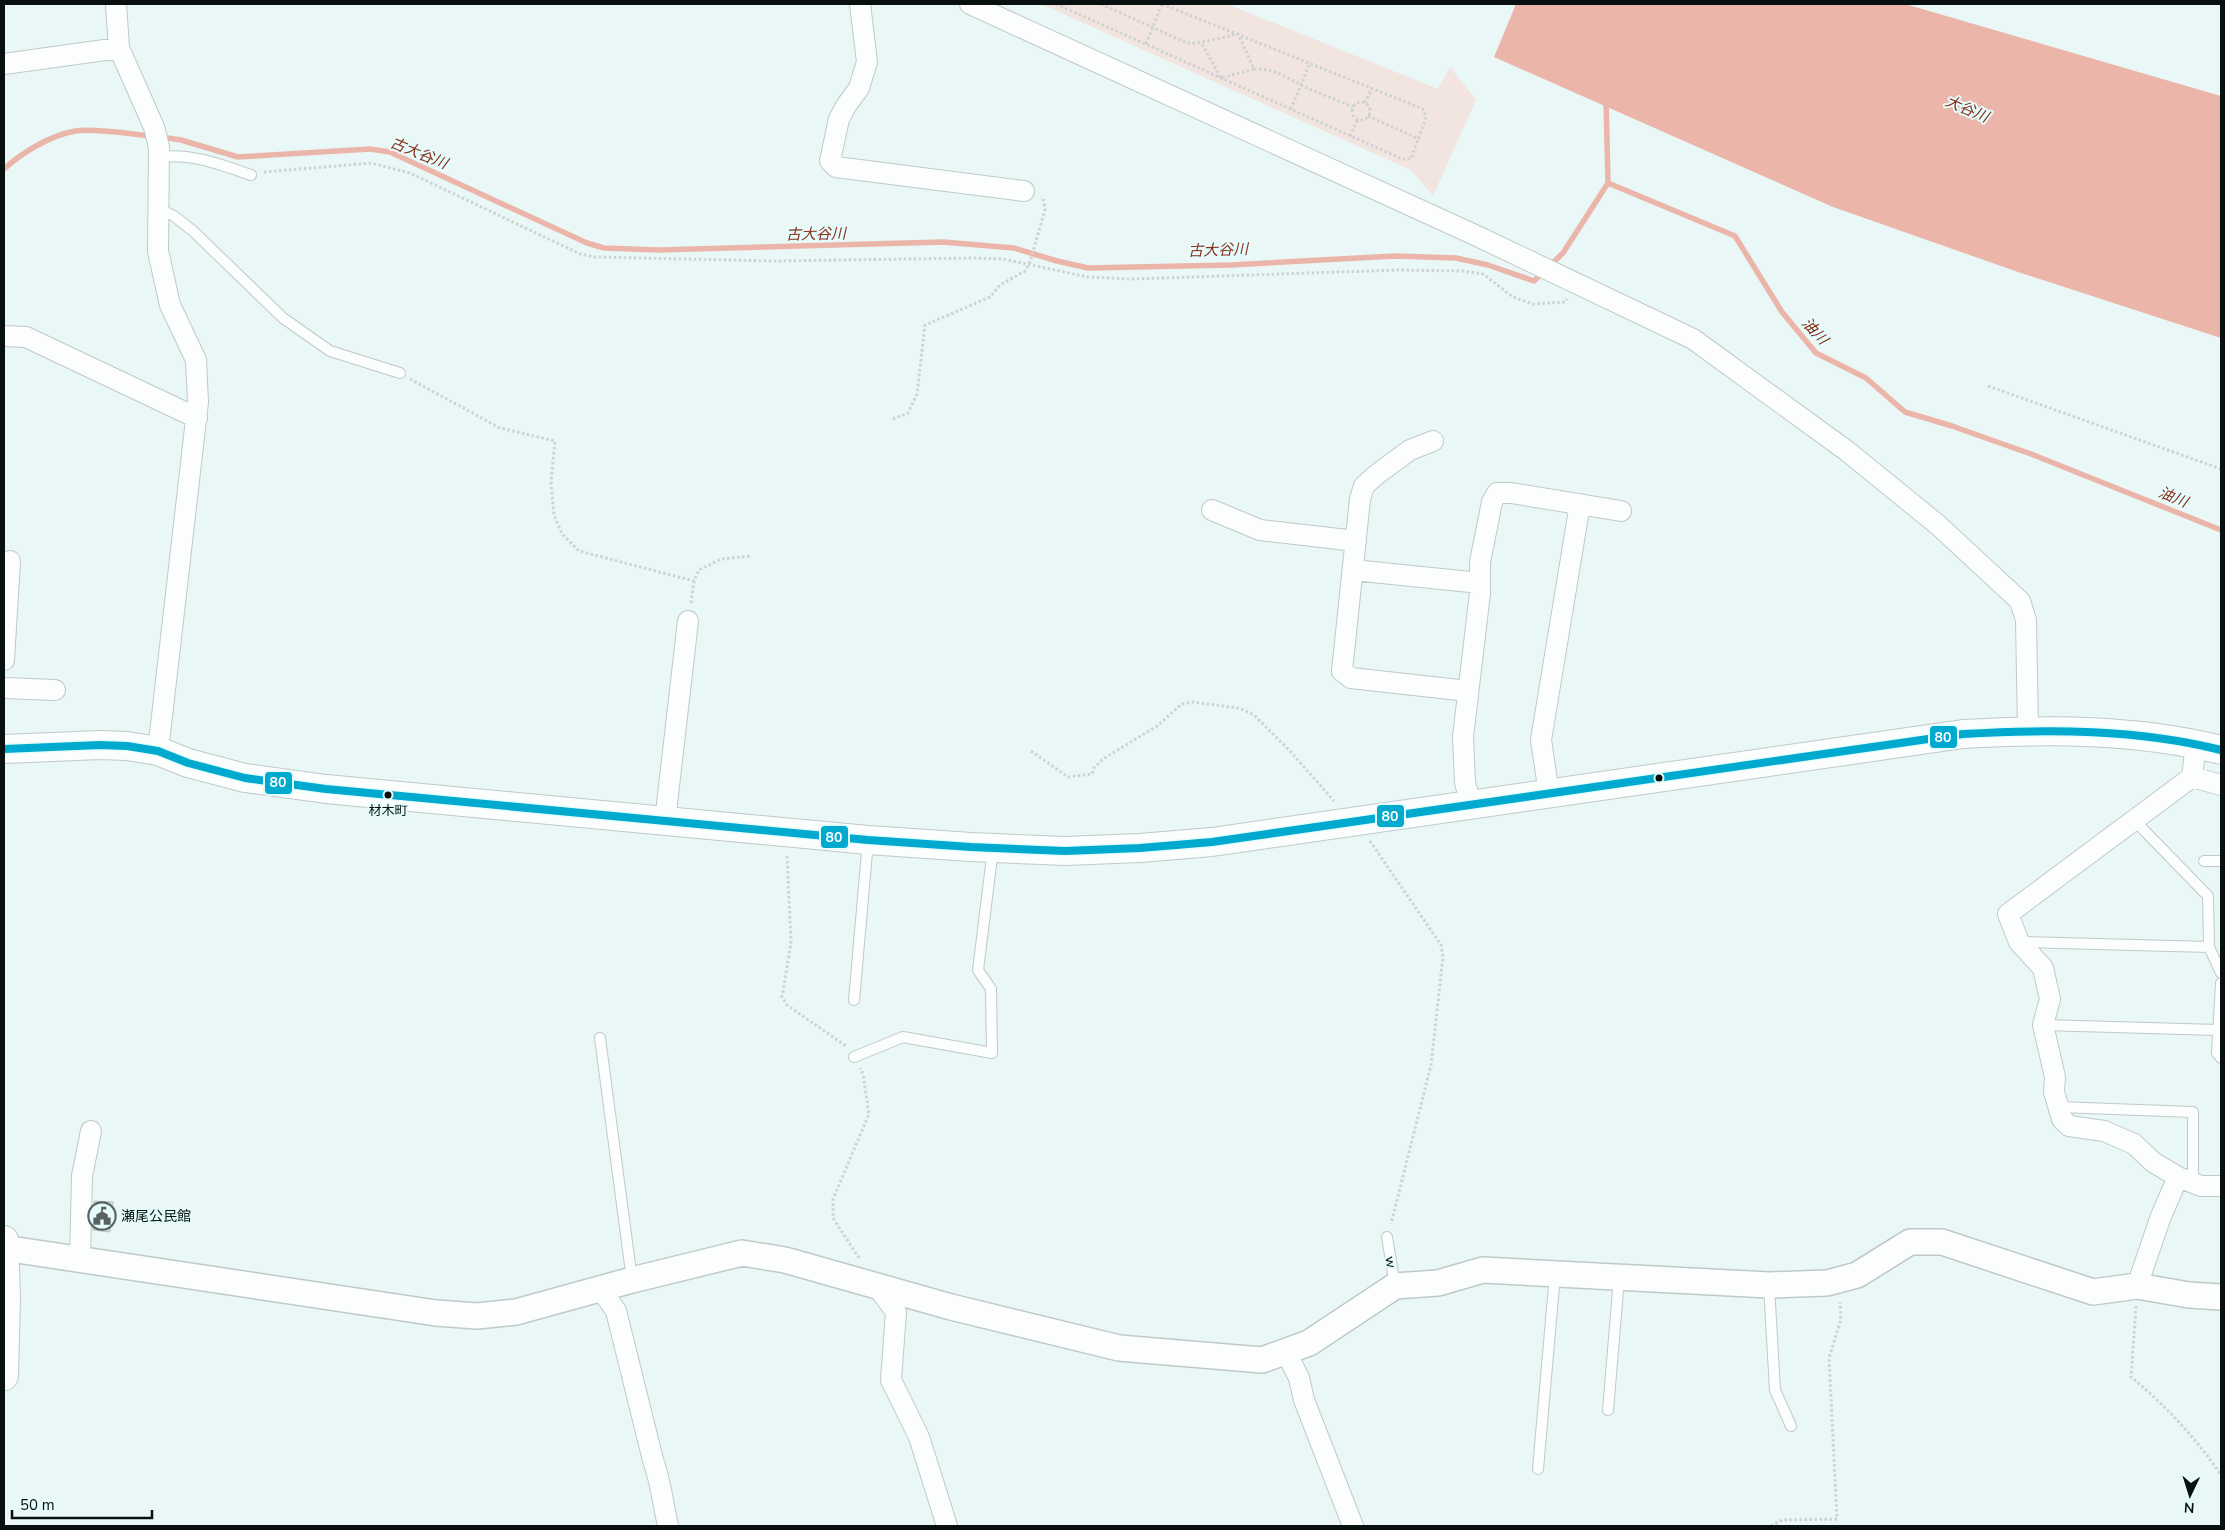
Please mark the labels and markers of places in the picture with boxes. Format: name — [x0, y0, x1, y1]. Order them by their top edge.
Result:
unlabelled marker — [1654, 773, 1664, 783]
marker: 材木町 — [383, 790, 393, 800]
place label: 材木町 — [368, 802, 408, 820]
public building icon: 瀬尾公民館 — [87, 1201, 117, 1231]
place label: 瀬尾公民館 — [121, 1207, 191, 1226]

